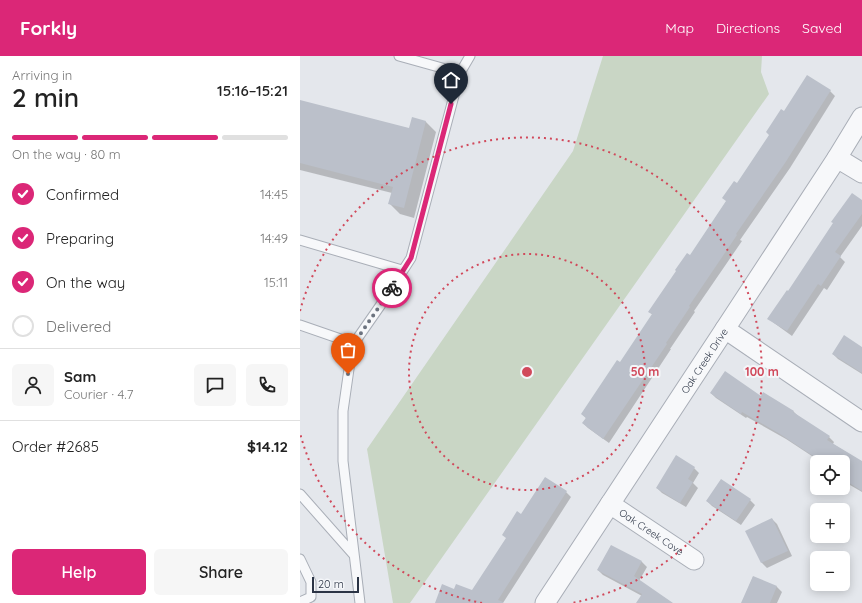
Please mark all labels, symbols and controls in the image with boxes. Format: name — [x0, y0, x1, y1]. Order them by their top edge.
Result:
text: Forkly — [20, 16, 77, 40]
text: Map — [665, 19, 694, 37]
text: Directions — [716, 19, 780, 37]
text: Saved — [802, 19, 842, 37]
pin — [434, 63, 468, 104]
text: Arriving in — [12, 67, 72, 83]
icon: home — [440, 69, 462, 91]
text: 2 min — [12, 81, 79, 114]
text: 15:16–15:21 — [217, 81, 288, 100]
text: On the way · 80 m — [12, 146, 121, 162]
icon: check — [12, 183, 34, 205]
text: Confirmed — [46, 185, 119, 204]
text: 14:45 — [260, 186, 288, 202]
icon: check — [12, 227, 34, 249]
text: Preparing — [46, 229, 114, 248]
text: 14:49 — [260, 230, 288, 246]
courier — [372, 268, 412, 308]
icon: check — [12, 271, 34, 293]
text: On the way — [46, 273, 125, 292]
text: 15:11 — [264, 274, 288, 290]
icon: bike — [381, 277, 403, 299]
text: Delivered — [46, 317, 111, 336]
street label: Oak Creek Drive — [678, 325, 731, 396]
pin — [331, 333, 365, 374]
icon: bag — [337, 339, 359, 361]
button: person — [12, 364, 54, 406]
button: chat — [194, 364, 236, 406]
button: phone — [246, 364, 288, 406]
text: 50 m — [631, 364, 659, 379]
text: 100 m — [745, 364, 779, 379]
centre of rings — [520, 365, 534, 379]
text: Sam — [64, 367, 96, 386]
text: Courier · 4.7 — [64, 386, 133, 402]
text: Order #2685 — [12, 437, 99, 456]
text: $14.12 — [247, 437, 288, 456]
map controls — [810, 455, 850, 591]
button: locate — [810, 455, 850, 495]
button: + — [810, 503, 850, 543]
street label: Oak Creek Cove — [617, 506, 686, 559]
button: Help — [12, 549, 146, 595]
button: Share — [154, 549, 288, 595]
button: − — [810, 551, 850, 591]
scale bar — [312, 575, 359, 594]
text: 20 m — [318, 577, 344, 591]

